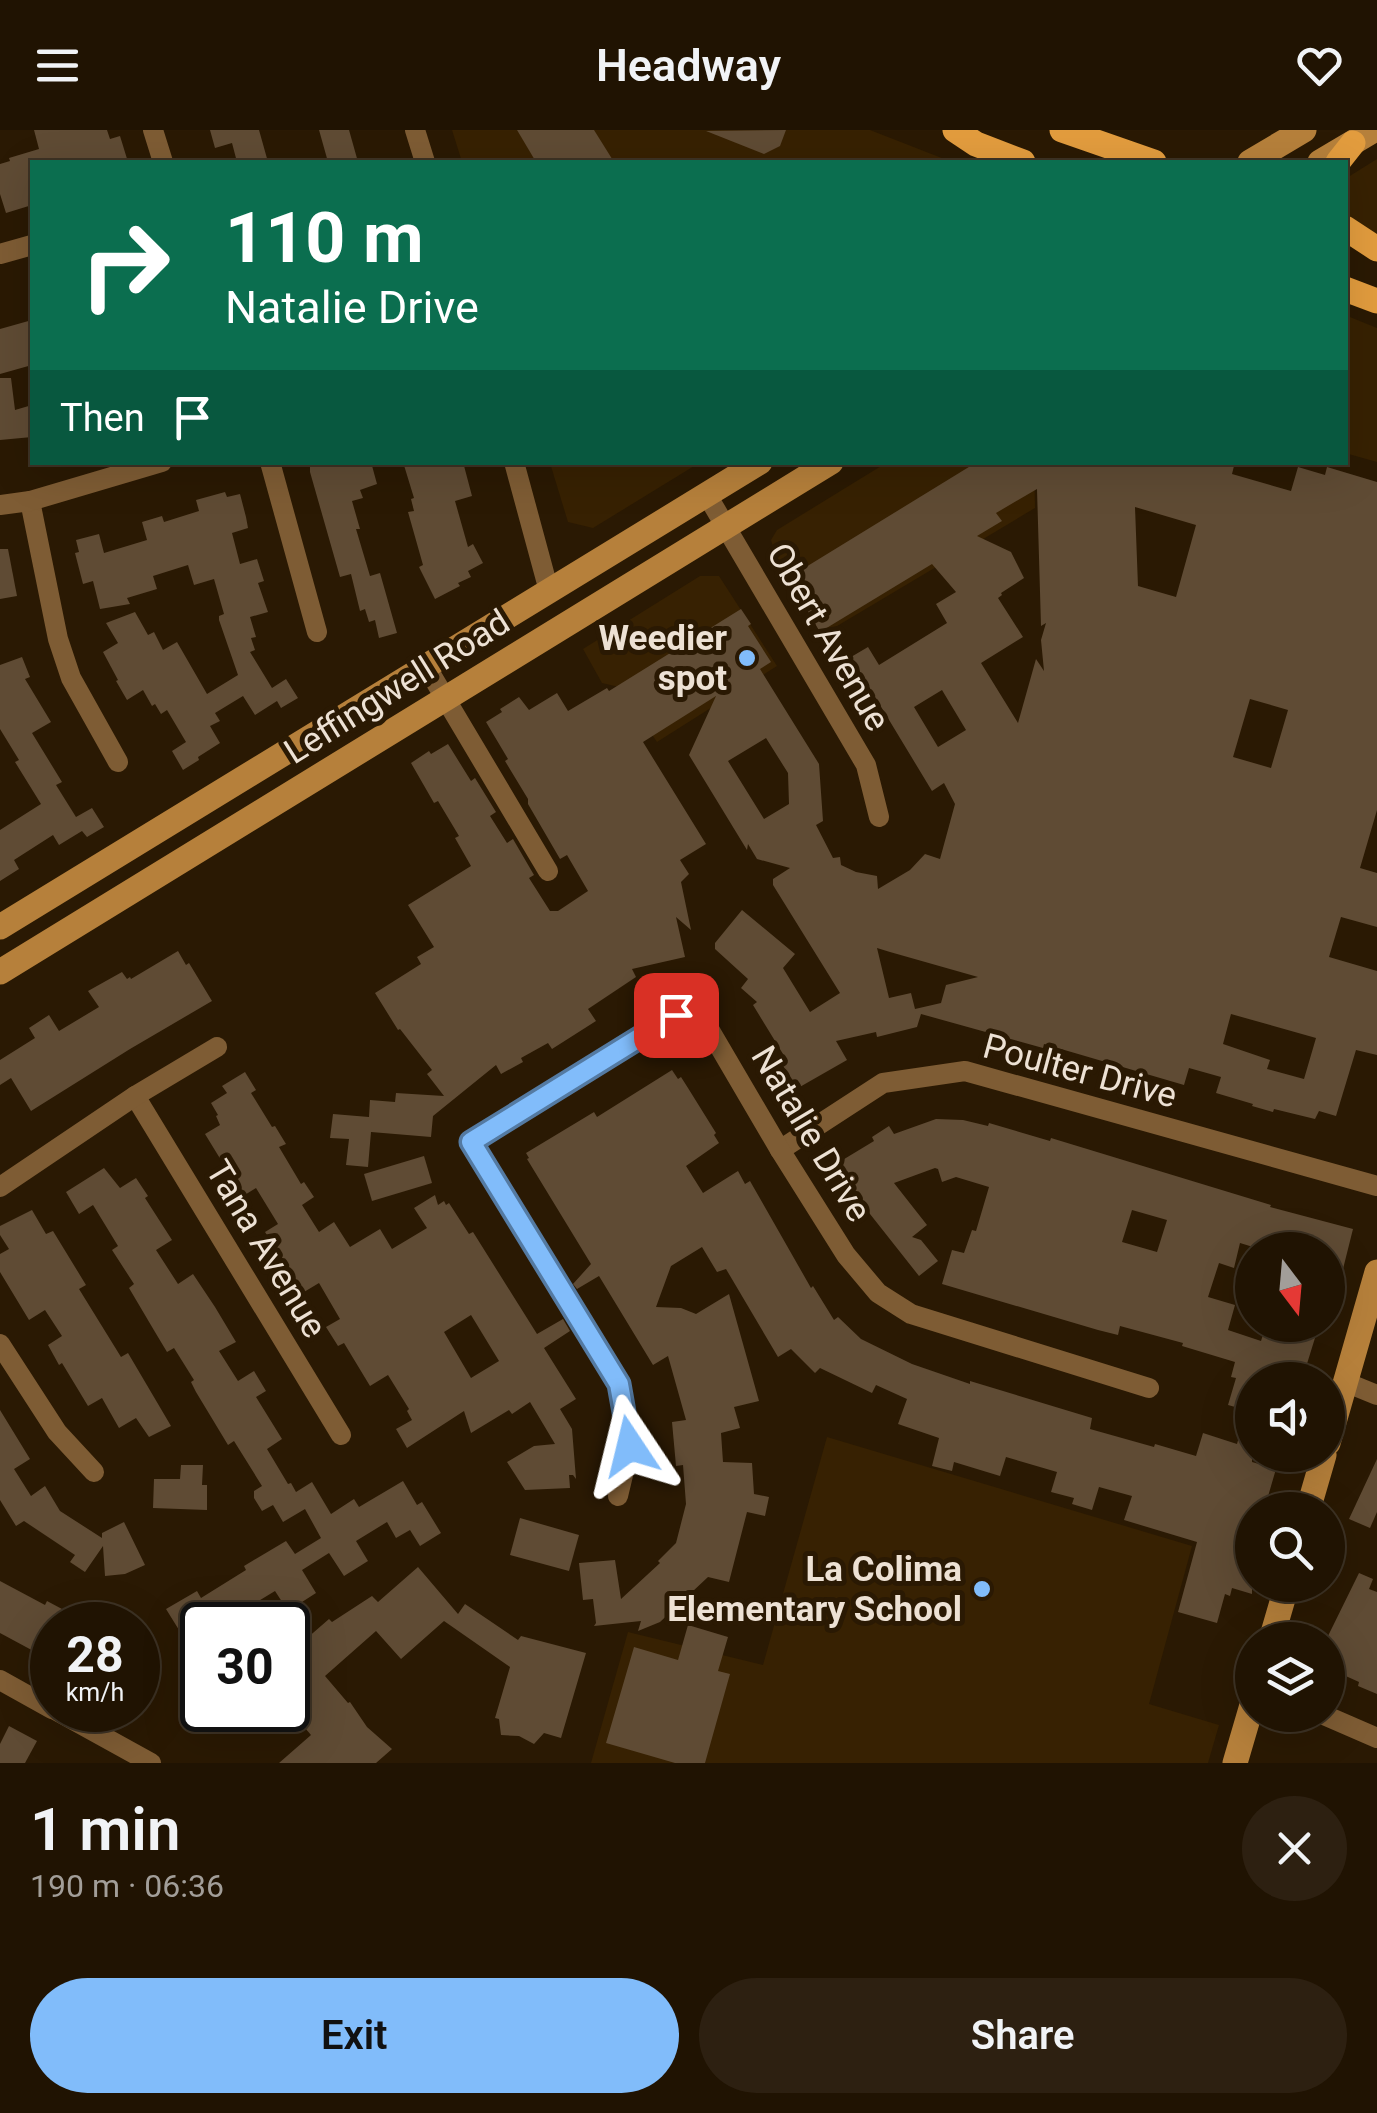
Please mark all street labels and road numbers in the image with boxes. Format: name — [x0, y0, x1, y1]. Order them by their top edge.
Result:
street label: Obert Avenue — [758, 536, 898, 738]
street label: Leffingwell Road — [277, 601, 517, 773]
street label: Poulter Drive — [979, 1025, 1181, 1117]
street label: Natalie Drive — [743, 1039, 879, 1229]
street label: Tana Avenue — [197, 1153, 335, 1345]

